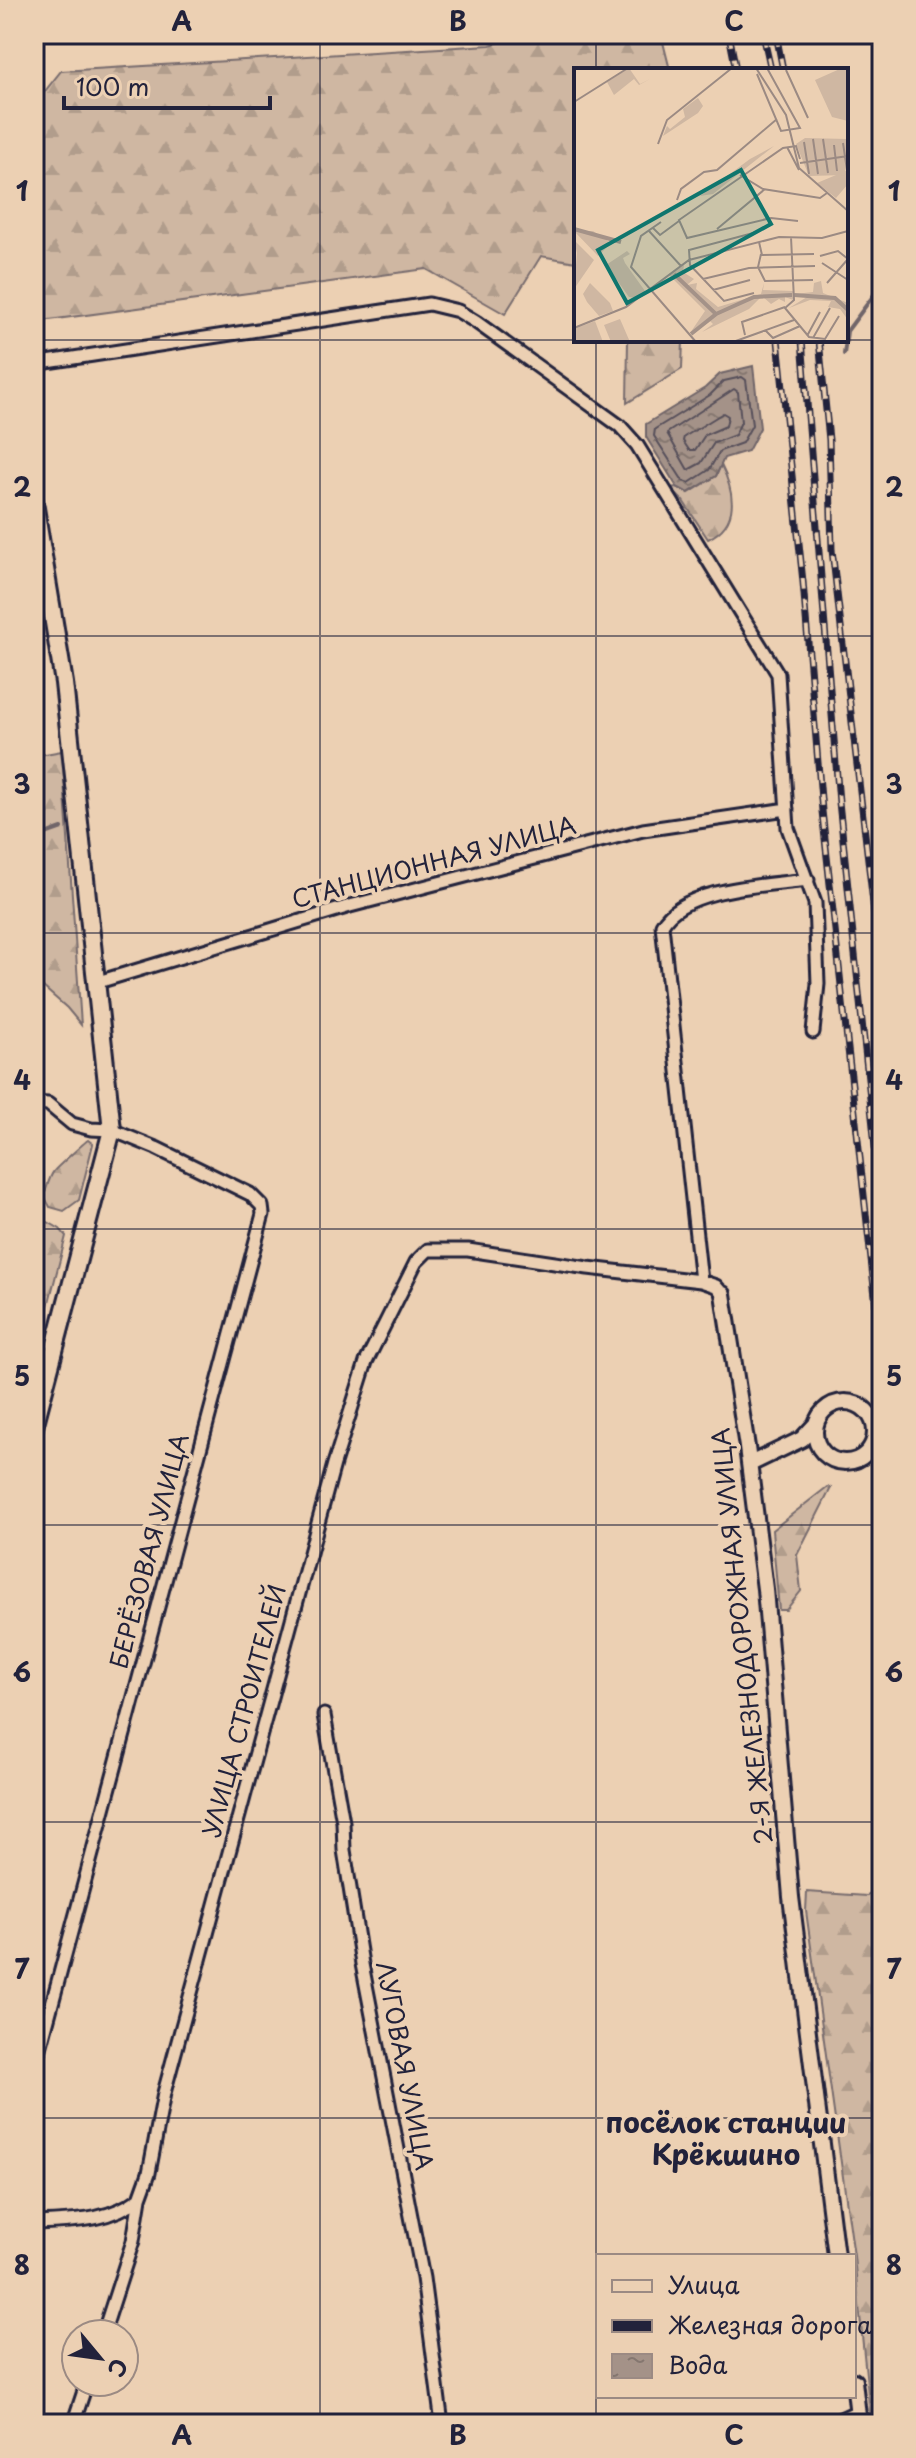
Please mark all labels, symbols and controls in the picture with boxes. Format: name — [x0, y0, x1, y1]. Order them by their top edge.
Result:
text: A — [172, 1, 192, 40]
text: B — [449, 1, 467, 40]
text: C — [724, 1, 744, 40]
scale bar — [64, 60, 270, 110]
text: 100 m — [76, 68, 149, 104]
inset map — [574, 68, 848, 342]
text: 1 — [16, 171, 28, 210]
text: 1 — [888, 171, 900, 210]
text: 2 — [13, 467, 31, 506]
text: 2 — [885, 467, 903, 506]
text: 3 — [13, 764, 31, 803]
text: 3 — [885, 764, 903, 803]
street label: СТАНЦИОННАЯ УЛИЦА — [287, 806, 579, 916]
text: 4 — [13, 1060, 31, 1099]
text: 4 — [885, 1060, 903, 1099]
text: 5 — [14, 1356, 30, 1395]
text: 5 — [886, 1356, 902, 1395]
street label: 2-Я ЖЕЛЕЗНОДОРОЖНАЯ УЛИЦА — [701, 1426, 781, 1846]
street label: БЕРЁЗОВАЯ УЛИЦА — [99, 1429, 197, 1672]
street label: УЛИЦА СТРОИТЕЛЕЙ — [192, 1580, 294, 1841]
text: 6 — [13, 1652, 31, 1691]
text: 6 — [885, 1652, 903, 1691]
text: 7 — [15, 1949, 30, 1988]
text: 7 — [887, 1949, 902, 1988]
street label: ЛУГОВАЯ УЛИЦА — [368, 1958, 444, 2173]
district label: посёлок станции Крёкшино — [605, 2100, 847, 2175]
text: 8 — [14, 2245, 30, 2284]
text: 8 — [886, 2245, 902, 2284]
legend — [596, 2254, 856, 2398]
text: Улица — [668, 2266, 740, 2302]
text: Железная дорога — [668, 2306, 872, 2342]
north arrow — [60, 2318, 140, 2398]
text: Вода — [668, 2346, 727, 2382]
text: С — [100, 2353, 137, 2384]
text: A — [172, 2415, 192, 2454]
text: B — [449, 2415, 467, 2454]
text: C — [724, 2415, 744, 2454]

